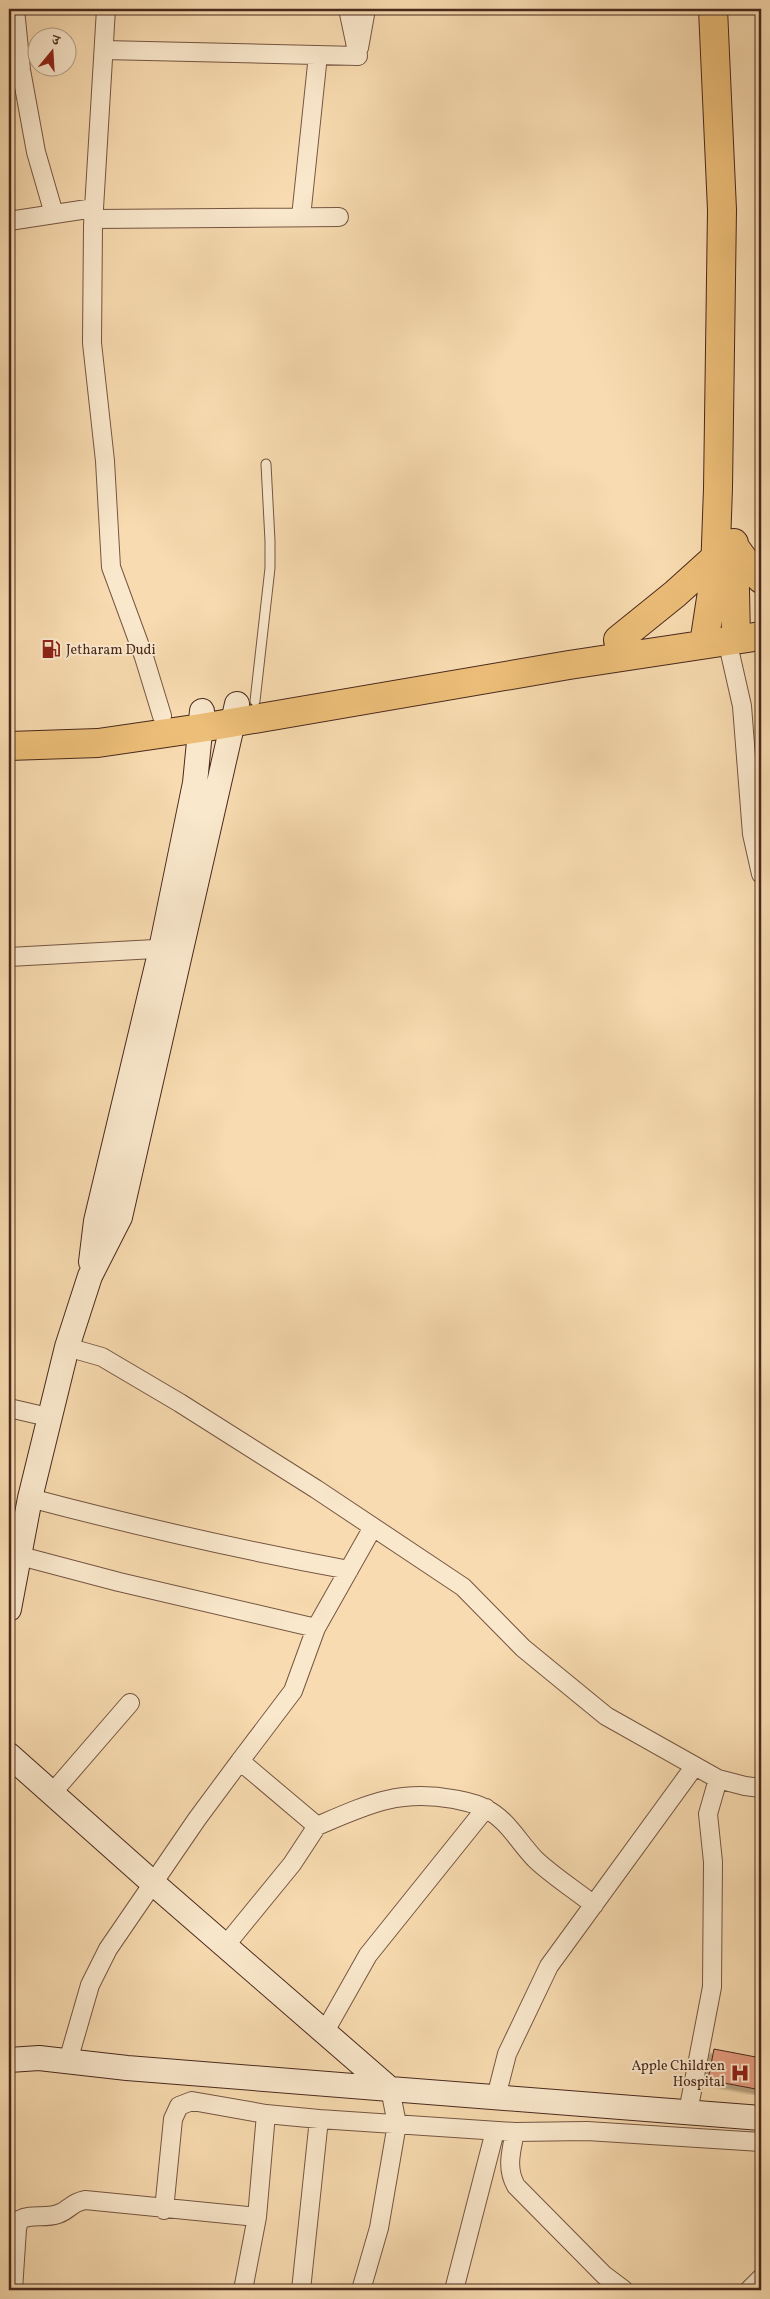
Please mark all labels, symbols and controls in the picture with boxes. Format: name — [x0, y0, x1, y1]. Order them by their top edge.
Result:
north arrow — [28, 28, 78, 78]
text: उ — [48, 31, 63, 51]
fuel station icon: Jetharam Dudi — [40, 638, 62, 660]
place label: Jetharam Dudi — [66, 641, 156, 660]
place label: Apple Children Hospital — [632, 2057, 725, 2092]
hospital icon: Apple Children Hospital — [729, 2062, 751, 2084]

